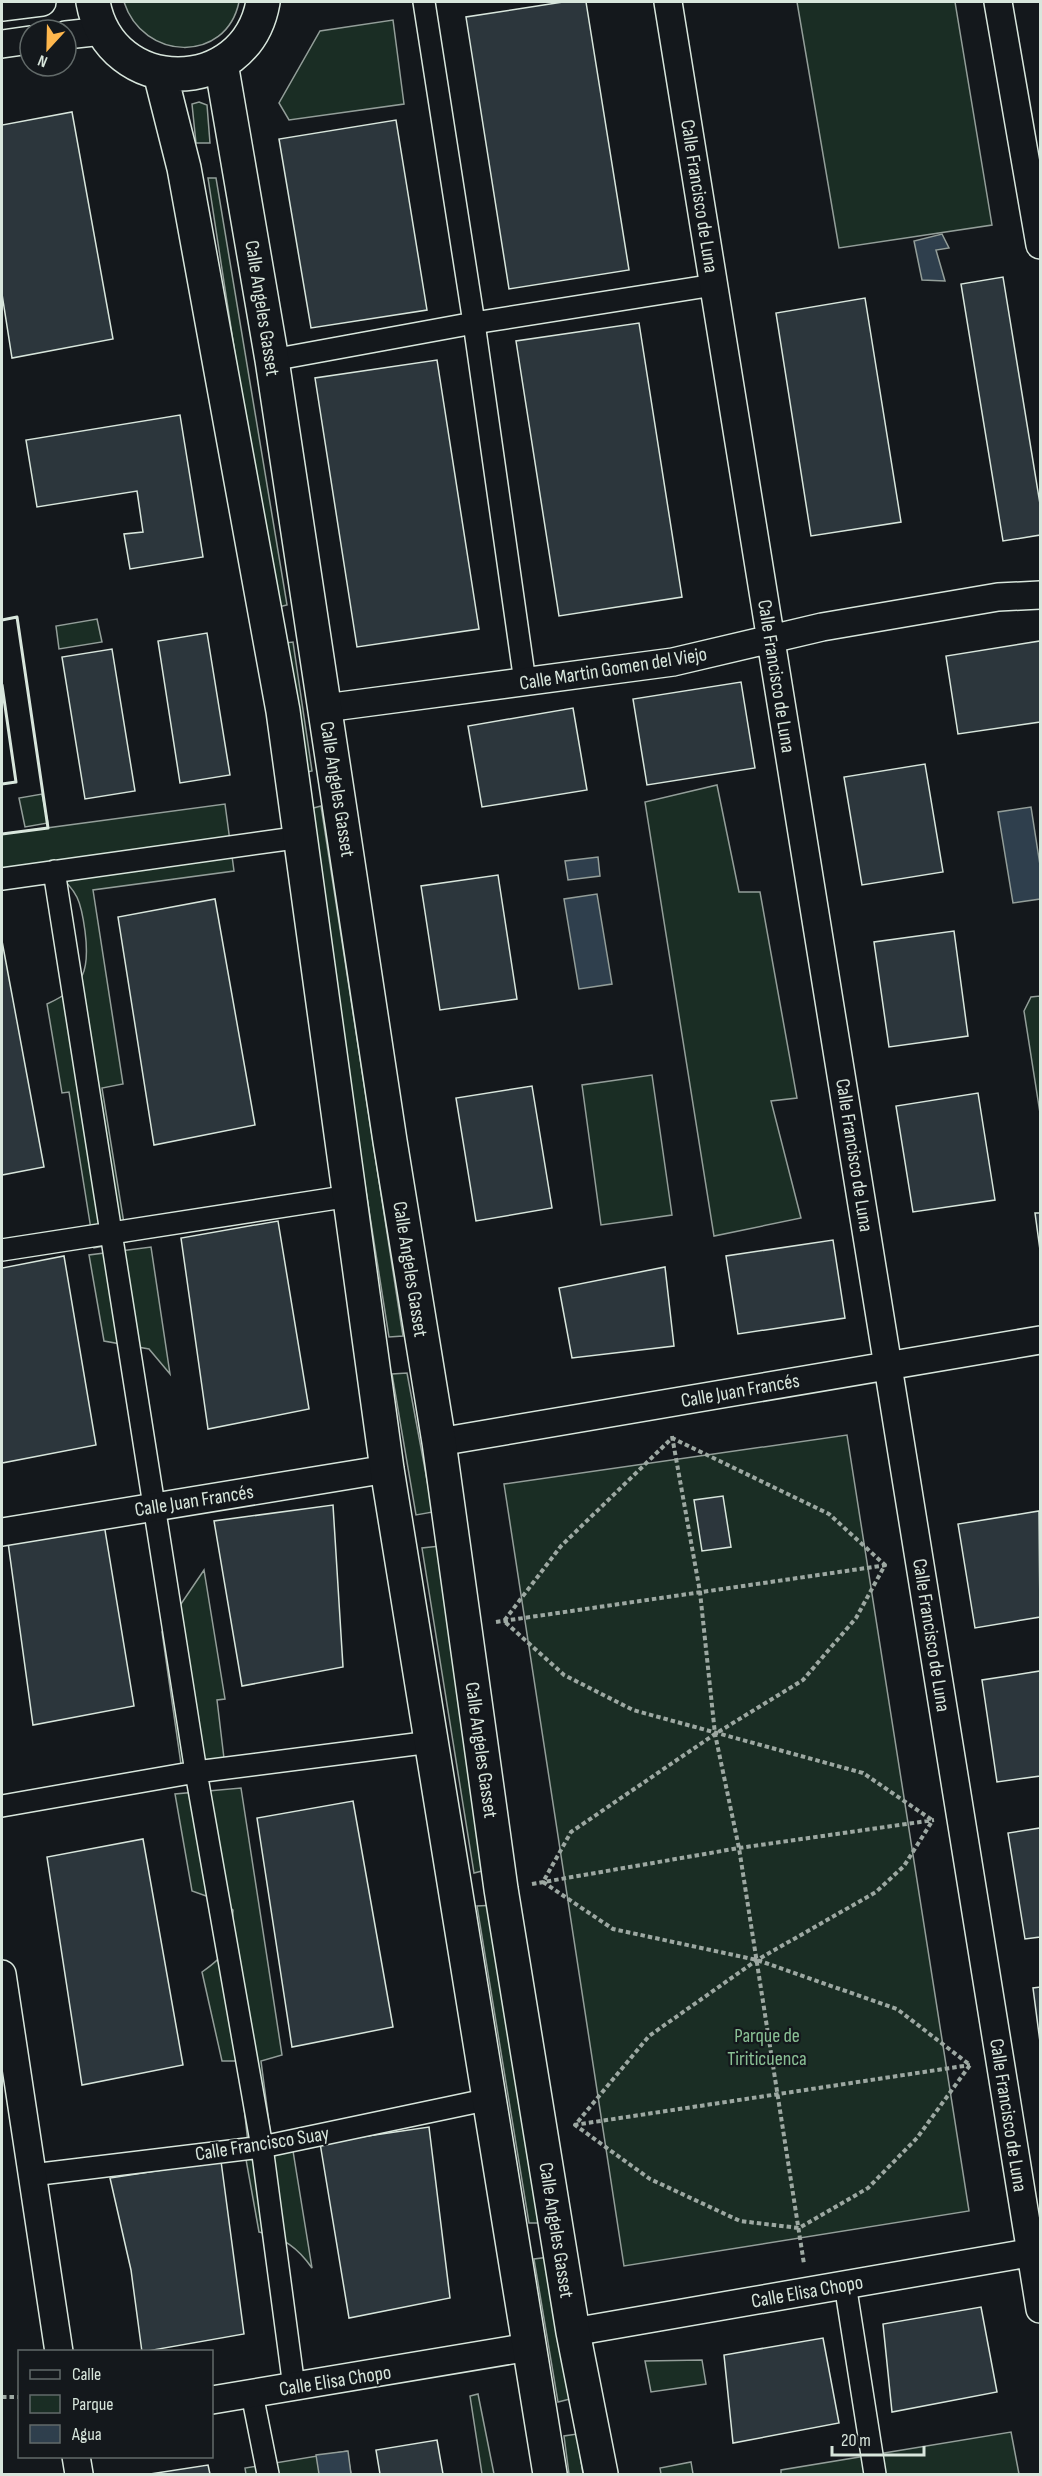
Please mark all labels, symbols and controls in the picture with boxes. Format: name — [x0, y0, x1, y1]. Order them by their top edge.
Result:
north arrow — [18, 18, 78, 78]
text: N — [35, 50, 50, 71]
street label: Calle Francisco de Luna — [675, 118, 723, 275]
street label: Calle Angeles Gasset — [239, 239, 285, 378]
street label: Calle Francisco de Luna — [752, 598, 800, 755]
street label: Calle Martin Gomen del Viejo — [518, 642, 709, 696]
street label: Calle Angeles Gasset — [314, 720, 360, 859]
street label: Calle Francisco de Luna — [830, 1077, 878, 1234]
street label: Calle Angeles Gasset — [387, 1200, 433, 1339]
street label: Calle Juan Francés — [679, 1369, 801, 1413]
street label: Calle Juan Francés — [133, 1480, 255, 1522]
street label: Calle Francisco de Luna — [907, 1557, 955, 1714]
street label: Calle Angeles Gasset — [460, 1681, 502, 1820]
park label: Parque de Tiriticuenca — [727, 2024, 807, 2071]
street label: Calle Francisco de Luna — [984, 2037, 1032, 2194]
street label: Calle Francisco Suay — [193, 2121, 331, 2166]
street label: Calle Angeles Gasset — [533, 2161, 579, 2300]
street label: Calle Elisa Chopo — [749, 2270, 865, 2314]
legend — [18, 2350, 213, 2458]
street label: Calle Elisa Chopo — [277, 2360, 393, 2402]
text: Calle — [72, 2364, 101, 2385]
text: Parque — [72, 2394, 113, 2415]
scale bar — [832, 2419, 924, 2457]
text: Agua — [71, 2424, 102, 2445]
text: 20 m — [841, 2430, 871, 2451]

